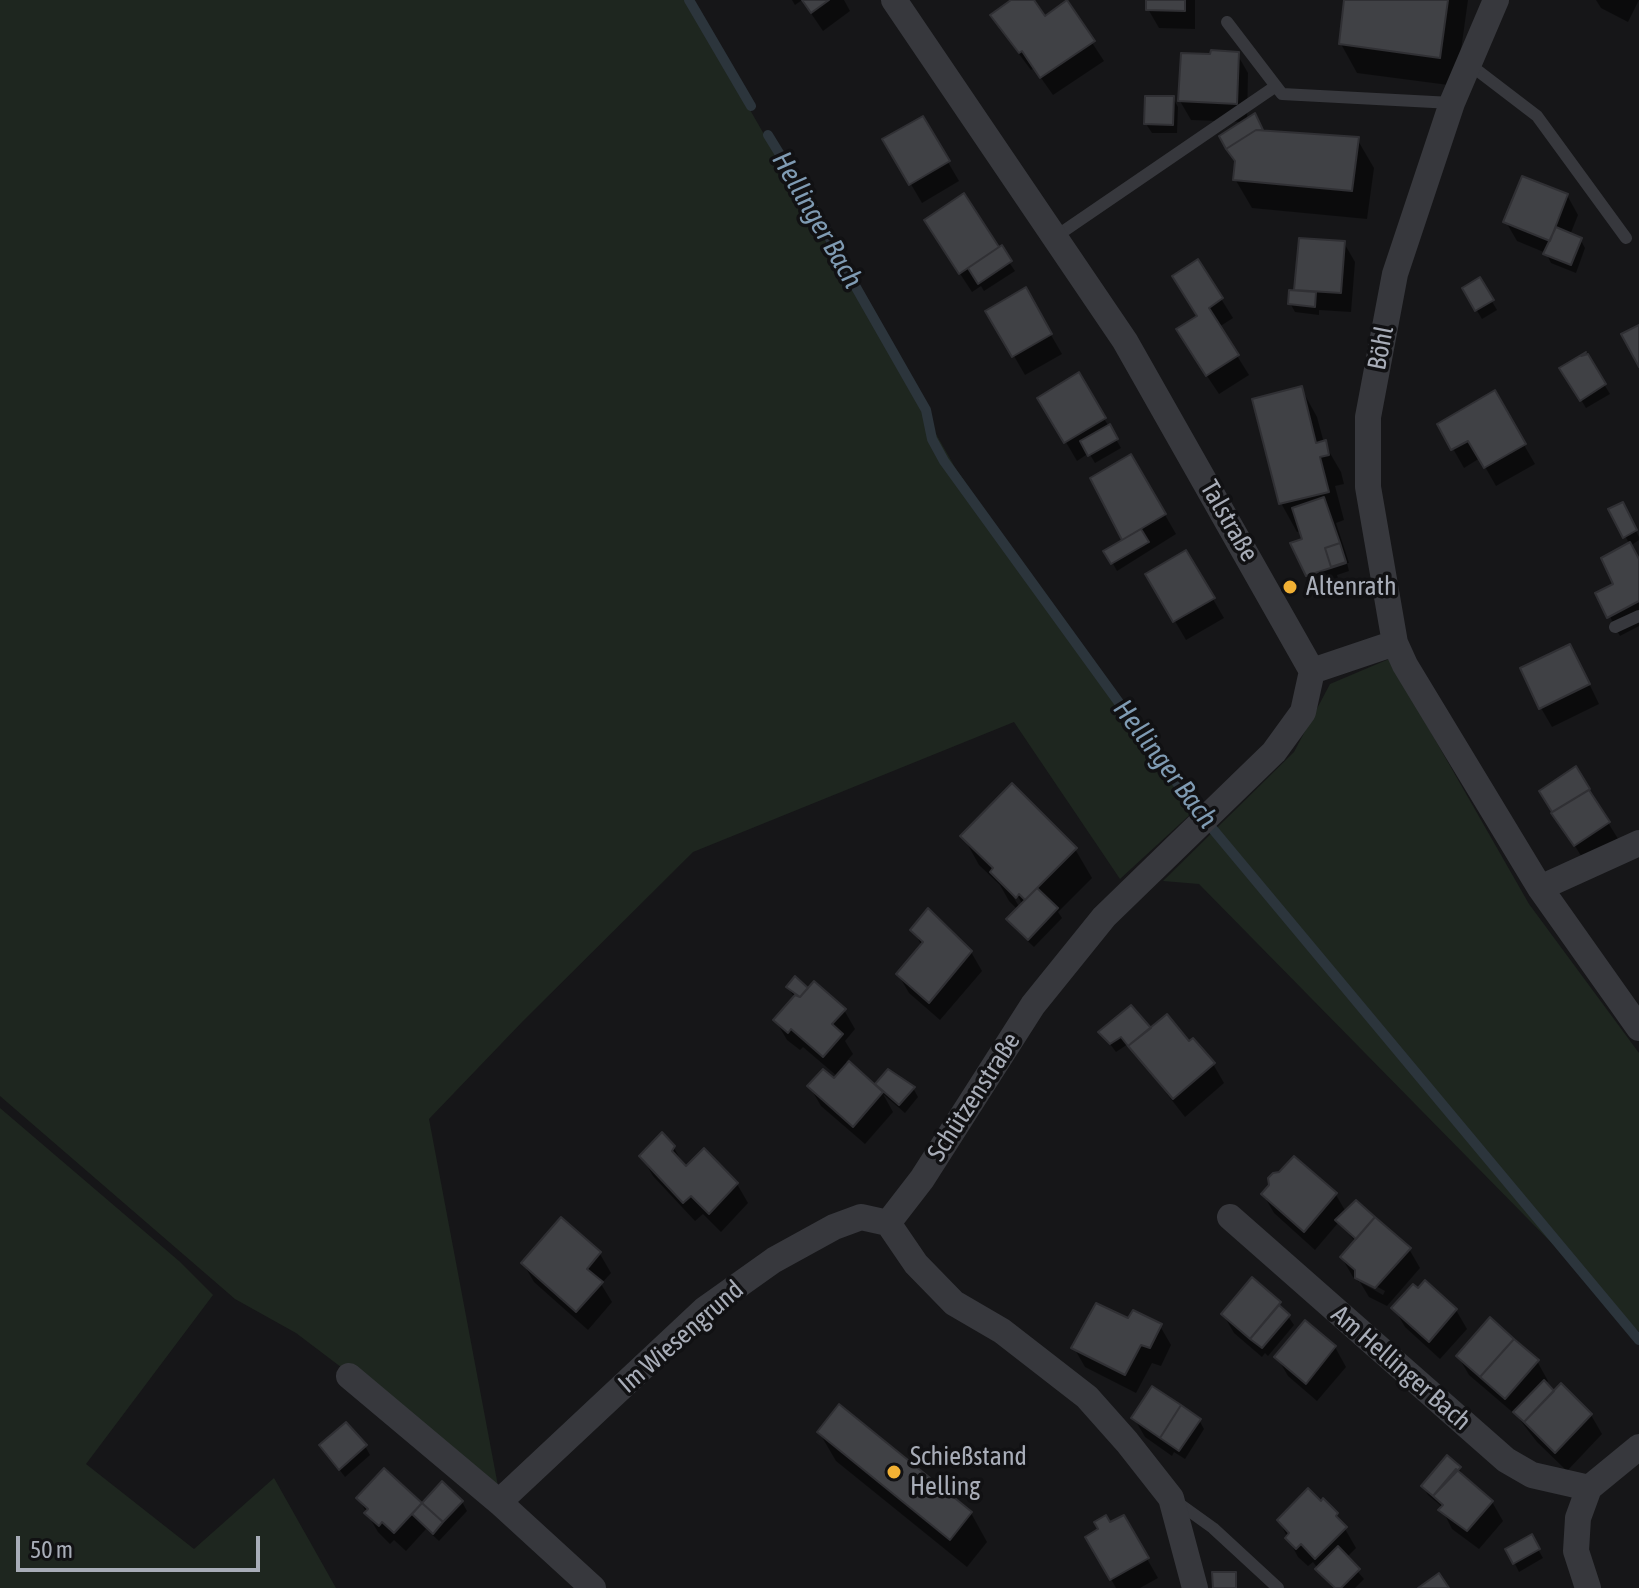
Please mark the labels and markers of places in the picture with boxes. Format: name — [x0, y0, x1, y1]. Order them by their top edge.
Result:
place label: Altenrath — [1306, 571, 1397, 603]
marker: Altenrath — [1281, 578, 1299, 596]
place label: Schießstand Helling — [910, 1441, 1027, 1502]
marker: Schießstand Helling — [885, 1463, 903, 1481]

